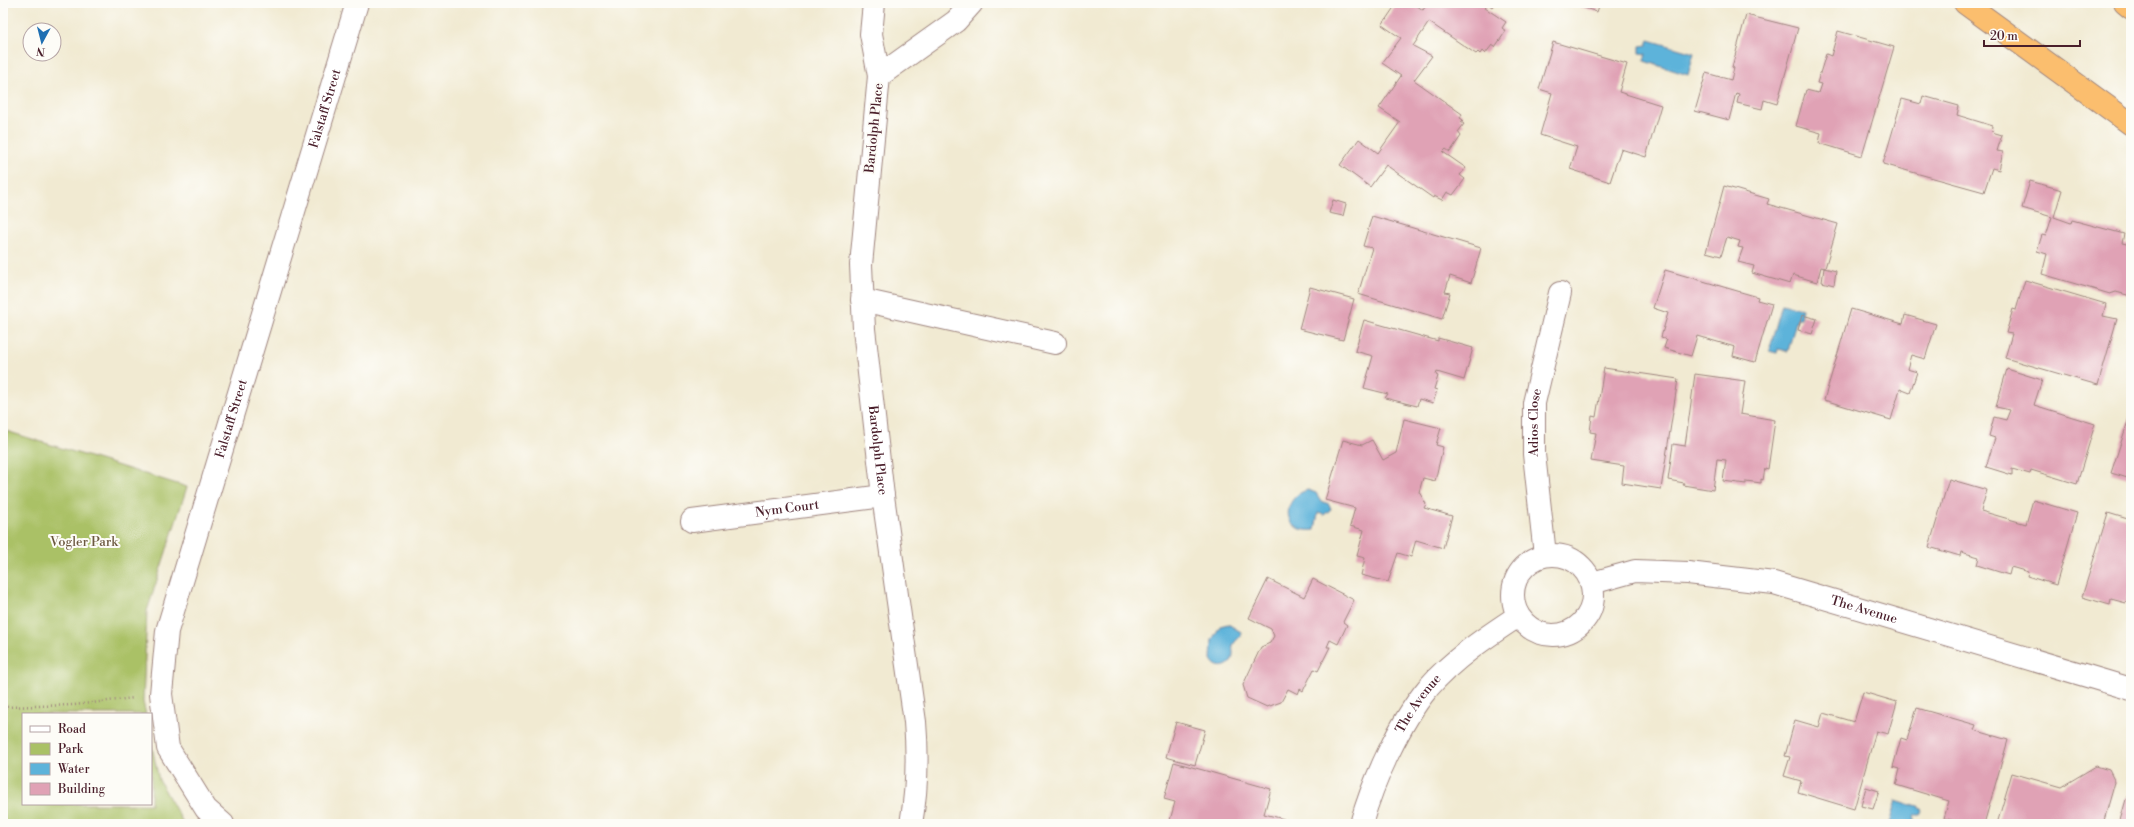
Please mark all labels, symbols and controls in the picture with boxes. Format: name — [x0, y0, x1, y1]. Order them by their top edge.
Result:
north arrow — [22, 22, 62, 62]
scale bar — [1984, 22, 2080, 48]
text: 20 m — [1990, 29, 2018, 44]
text: N — [35, 43, 46, 58]
street label: Falstaff Street — [306, 67, 345, 150]
street label: Bardolph Place — [861, 82, 887, 175]
street label: Falstaff Street — [212, 377, 251, 460]
street label: Adios Close — [1526, 386, 1545, 458]
street label: Bardolph Place — [865, 404, 891, 496]
street label: Nym Court — [754, 496, 820, 521]
park label: Vogler Park — [49, 534, 119, 550]
street label: The Avenue — [1829, 592, 1900, 627]
street label: The Avenue — [1392, 670, 1445, 736]
legend — [22, 713, 152, 805]
text: Road — [58, 722, 86, 737]
text: Park — [58, 742, 84, 757]
text: Water — [57, 762, 90, 777]
text: Building — [57, 782, 106, 797]

